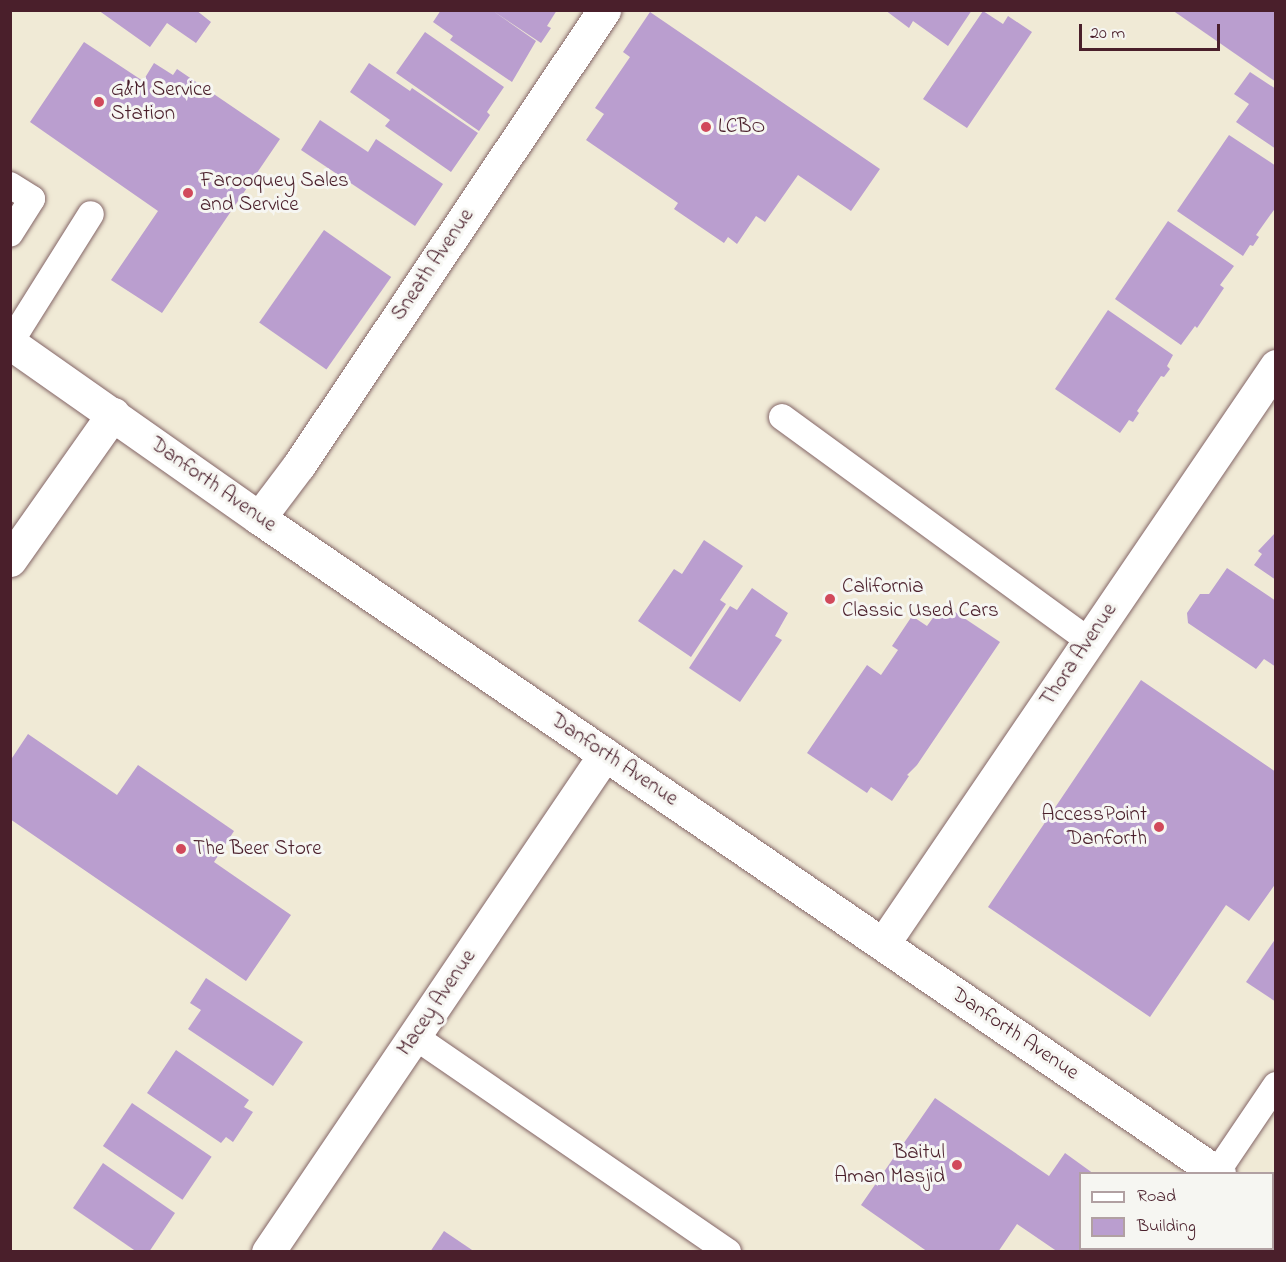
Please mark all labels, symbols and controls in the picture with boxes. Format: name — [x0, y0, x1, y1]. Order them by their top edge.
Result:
scale bar — [1082, 12, 1223, 50]
text: 20 m — [1090, 21, 1125, 47]
place label: G&M Service Station — [111, 77, 212, 127]
marker: G&M Service Station — [92, 95, 106, 109]
place label: LCBO — [718, 114, 765, 140]
marker: LCBO — [699, 120, 713, 134]
place label: Farooquey Sales and Service — [200, 168, 349, 218]
marker: Farooquey Sales and Service — [181, 186, 195, 200]
street label: Sneath Avenue — [386, 204, 480, 326]
street label: Danforth Avenue — [145, 432, 281, 538]
place label: California Classic Used Cars — [842, 574, 999, 624]
marker: California Classic Used Cars — [823, 592, 837, 606]
street label: Thora Avenue — [1035, 599, 1123, 711]
street label: Danforth Avenue — [546, 708, 682, 812]
place label: AccessPoint Danforth — [1042, 802, 1147, 852]
marker: AccessPoint Danforth — [1152, 820, 1166, 834]
place label: The Beer Store — [193, 836, 322, 862]
marker: The Beer Store — [174, 842, 188, 856]
street label: Macey Avenue — [392, 945, 482, 1061]
street label: Danforth Avenue — [947, 982, 1083, 1086]
place label: Baitul Aman Masjid — [834, 1140, 945, 1190]
marker: Baitul Aman Masjid — [950, 1158, 964, 1172]
legend — [1079, 1172, 1274, 1250]
text: Road — [1137, 1184, 1176, 1210]
text: Building — [1137, 1214, 1196, 1240]

